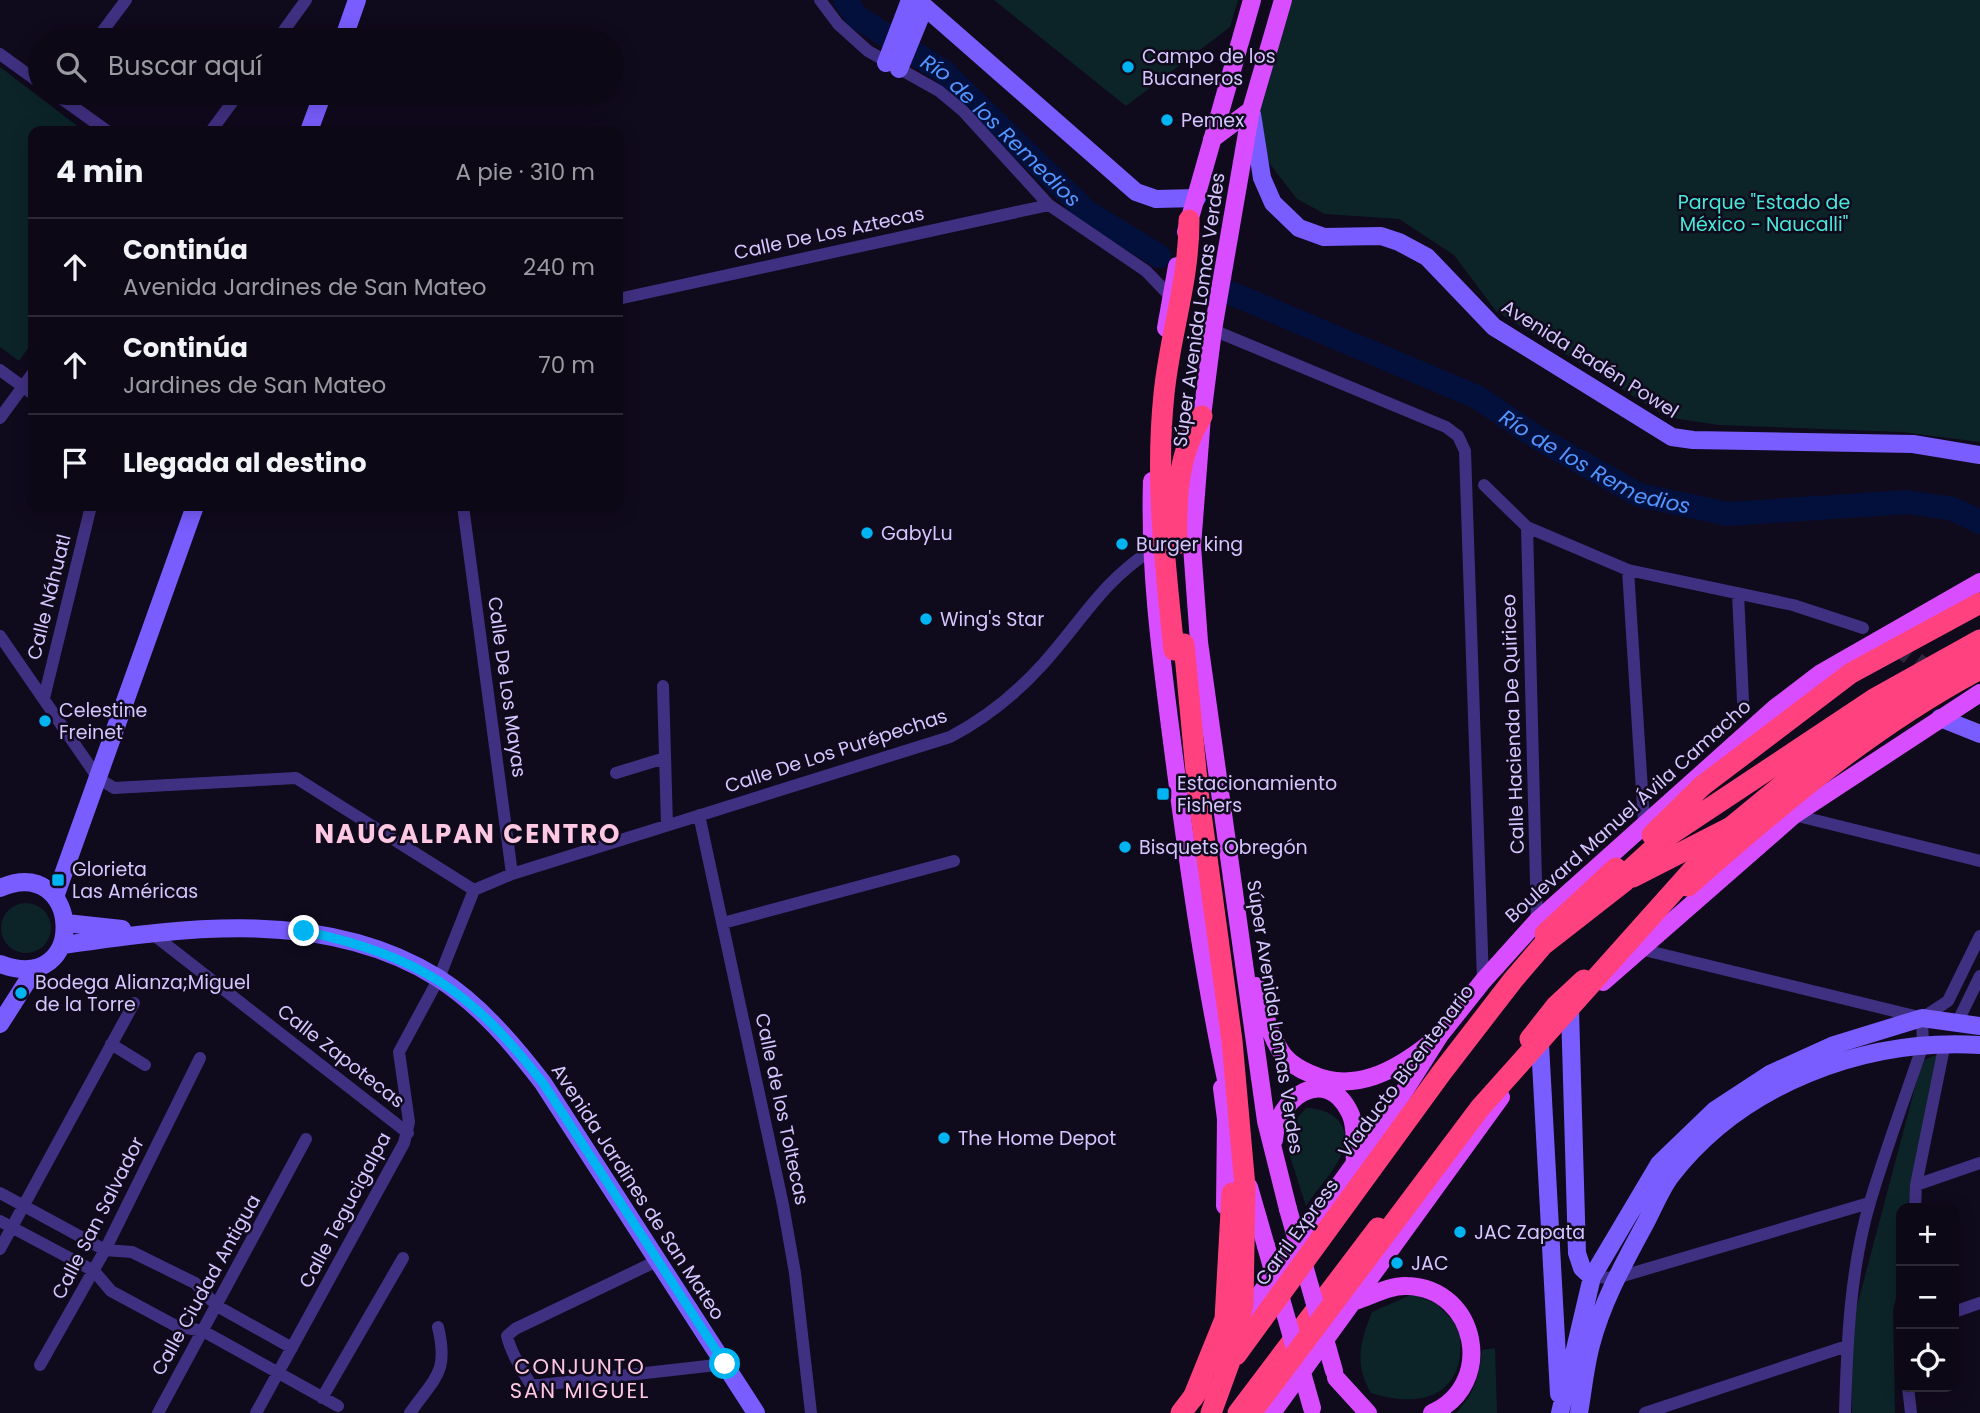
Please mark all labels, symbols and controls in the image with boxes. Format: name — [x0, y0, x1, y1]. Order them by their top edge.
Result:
search box — [28, 28, 623, 105]
place label: Campo de los Bucaneros — [1142, 43, 1276, 92]
water label: Río de los Remedios — [916, 47, 1088, 213]
icon: search — [52, 48, 90, 86]
text: Buscar aquí — [108, 48, 262, 84]
marker: Campo de los Bucaneros — [1120, 59, 1136, 75]
place label: Pemex — [1181, 107, 1244, 134]
marker: Pemex — [1159, 112, 1175, 128]
text: 4 min — [56, 150, 144, 193]
text: A pie · 310 m — [456, 156, 595, 188]
street label: Súper Avenida Lomas Verdes — [1166, 171, 1232, 449]
park label: Parque "Estado de México - Naucalli" — [1678, 189, 1850, 238]
street label: Calle De Los Aztecas — [731, 200, 927, 266]
text: Continúa — [123, 232, 248, 268]
icon: ahead — [56, 248, 94, 286]
text: 240 m — [523, 251, 595, 283]
text: Avenida Jardines de San Mateo — [123, 271, 487, 303]
street label: Avenida Badén Powel — [1496, 293, 1684, 425]
text: Continúa — [123, 330, 248, 366]
icon: ahead — [56, 346, 94, 384]
text: 70 m — [538, 349, 595, 381]
text: Jardines de San Mateo — [123, 369, 386, 401]
water label: Río de los Remedios — [1494, 402, 1693, 520]
icon: arrive — [56, 444, 94, 482]
text: Llegada al destino — [123, 445, 367, 481]
place label: GabyLu — [881, 520, 953, 547]
marker: GabyLu — [859, 525, 875, 541]
street label: Calle Náhuatl — [20, 531, 78, 663]
place label: Burger king — [1136, 531, 1243, 558]
marker: Burger king — [1114, 536, 1130, 552]
street label: Calle Hacienda De Quiriceo — [1495, 594, 1531, 854]
street label: Calle De Los Mayas — [481, 595, 533, 779]
place label: Wing's Star — [940, 606, 1044, 633]
marker: Wing's Star — [918, 611, 934, 627]
street label: Boulevard Manuel Ávila Camacho — [1499, 693, 1757, 929]
place label: Celestine Freinet — [59, 697, 147, 746]
street label: Calle De Los Purépechas — [721, 702, 951, 800]
marker: Celestine Freinet — [37, 713, 53, 729]
place label: Estacionamiento Fishers — [1177, 770, 1337, 819]
marker: Estacionamiento Fishers — [1155, 786, 1171, 802]
district label: NAUCALPAN CENTRO — [314, 816, 622, 852]
place label: Bisquets Obregón — [1139, 834, 1308, 861]
marker: Bisquets Obregón — [1117, 839, 1133, 855]
place label: Glorieta Las Américas — [72, 856, 198, 905]
marker: Glorieta Las Américas — [50, 872, 66, 888]
street label: Súper Avenida Lomas Verdes — [1240, 878, 1310, 1156]
route end — [288, 915, 319, 946]
place label: Bodega Alianza;Miguel de la Torre — [35, 969, 250, 1018]
street label: Viaducto Bicentenario — [1332, 979, 1480, 1163]
marker: Bodega Alianza;Miguel de la Torre — [13, 985, 29, 1001]
street label: Calle Zapotecas — [272, 998, 410, 1114]
street label: Calle de los Toltecas — [748, 1011, 816, 1207]
street label: Avenida Jardines de San Mateo — [545, 1059, 731, 1325]
place label: The Home Depot — [958, 1125, 1116, 1152]
street label: Calle Tegucigalpa — [292, 1127, 398, 1293]
marker: The Home Depot — [936, 1130, 952, 1146]
street label: Calle San Salvador — [45, 1132, 151, 1304]
street label: Carril Express — [1249, 1173, 1345, 1291]
street label: Calle Ciudad Antigua — [145, 1190, 267, 1380]
map controls — [1896, 1203, 1959, 1392]
button: + — [1896, 1203, 1959, 1266]
place label: JAC Zapata — [1474, 1219, 1585, 1246]
marker: JAC Zapata — [1452, 1224, 1468, 1240]
place label: JAC — [1411, 1250, 1449, 1277]
marker: JAC — [1389, 1255, 1405, 1271]
button: − — [1896, 1266, 1959, 1329]
button: locate — [1896, 1329, 1959, 1392]
route start — [709, 1348, 740, 1379]
district label: CONJUNTO SAN MIGUEL — [510, 1352, 650, 1405]

